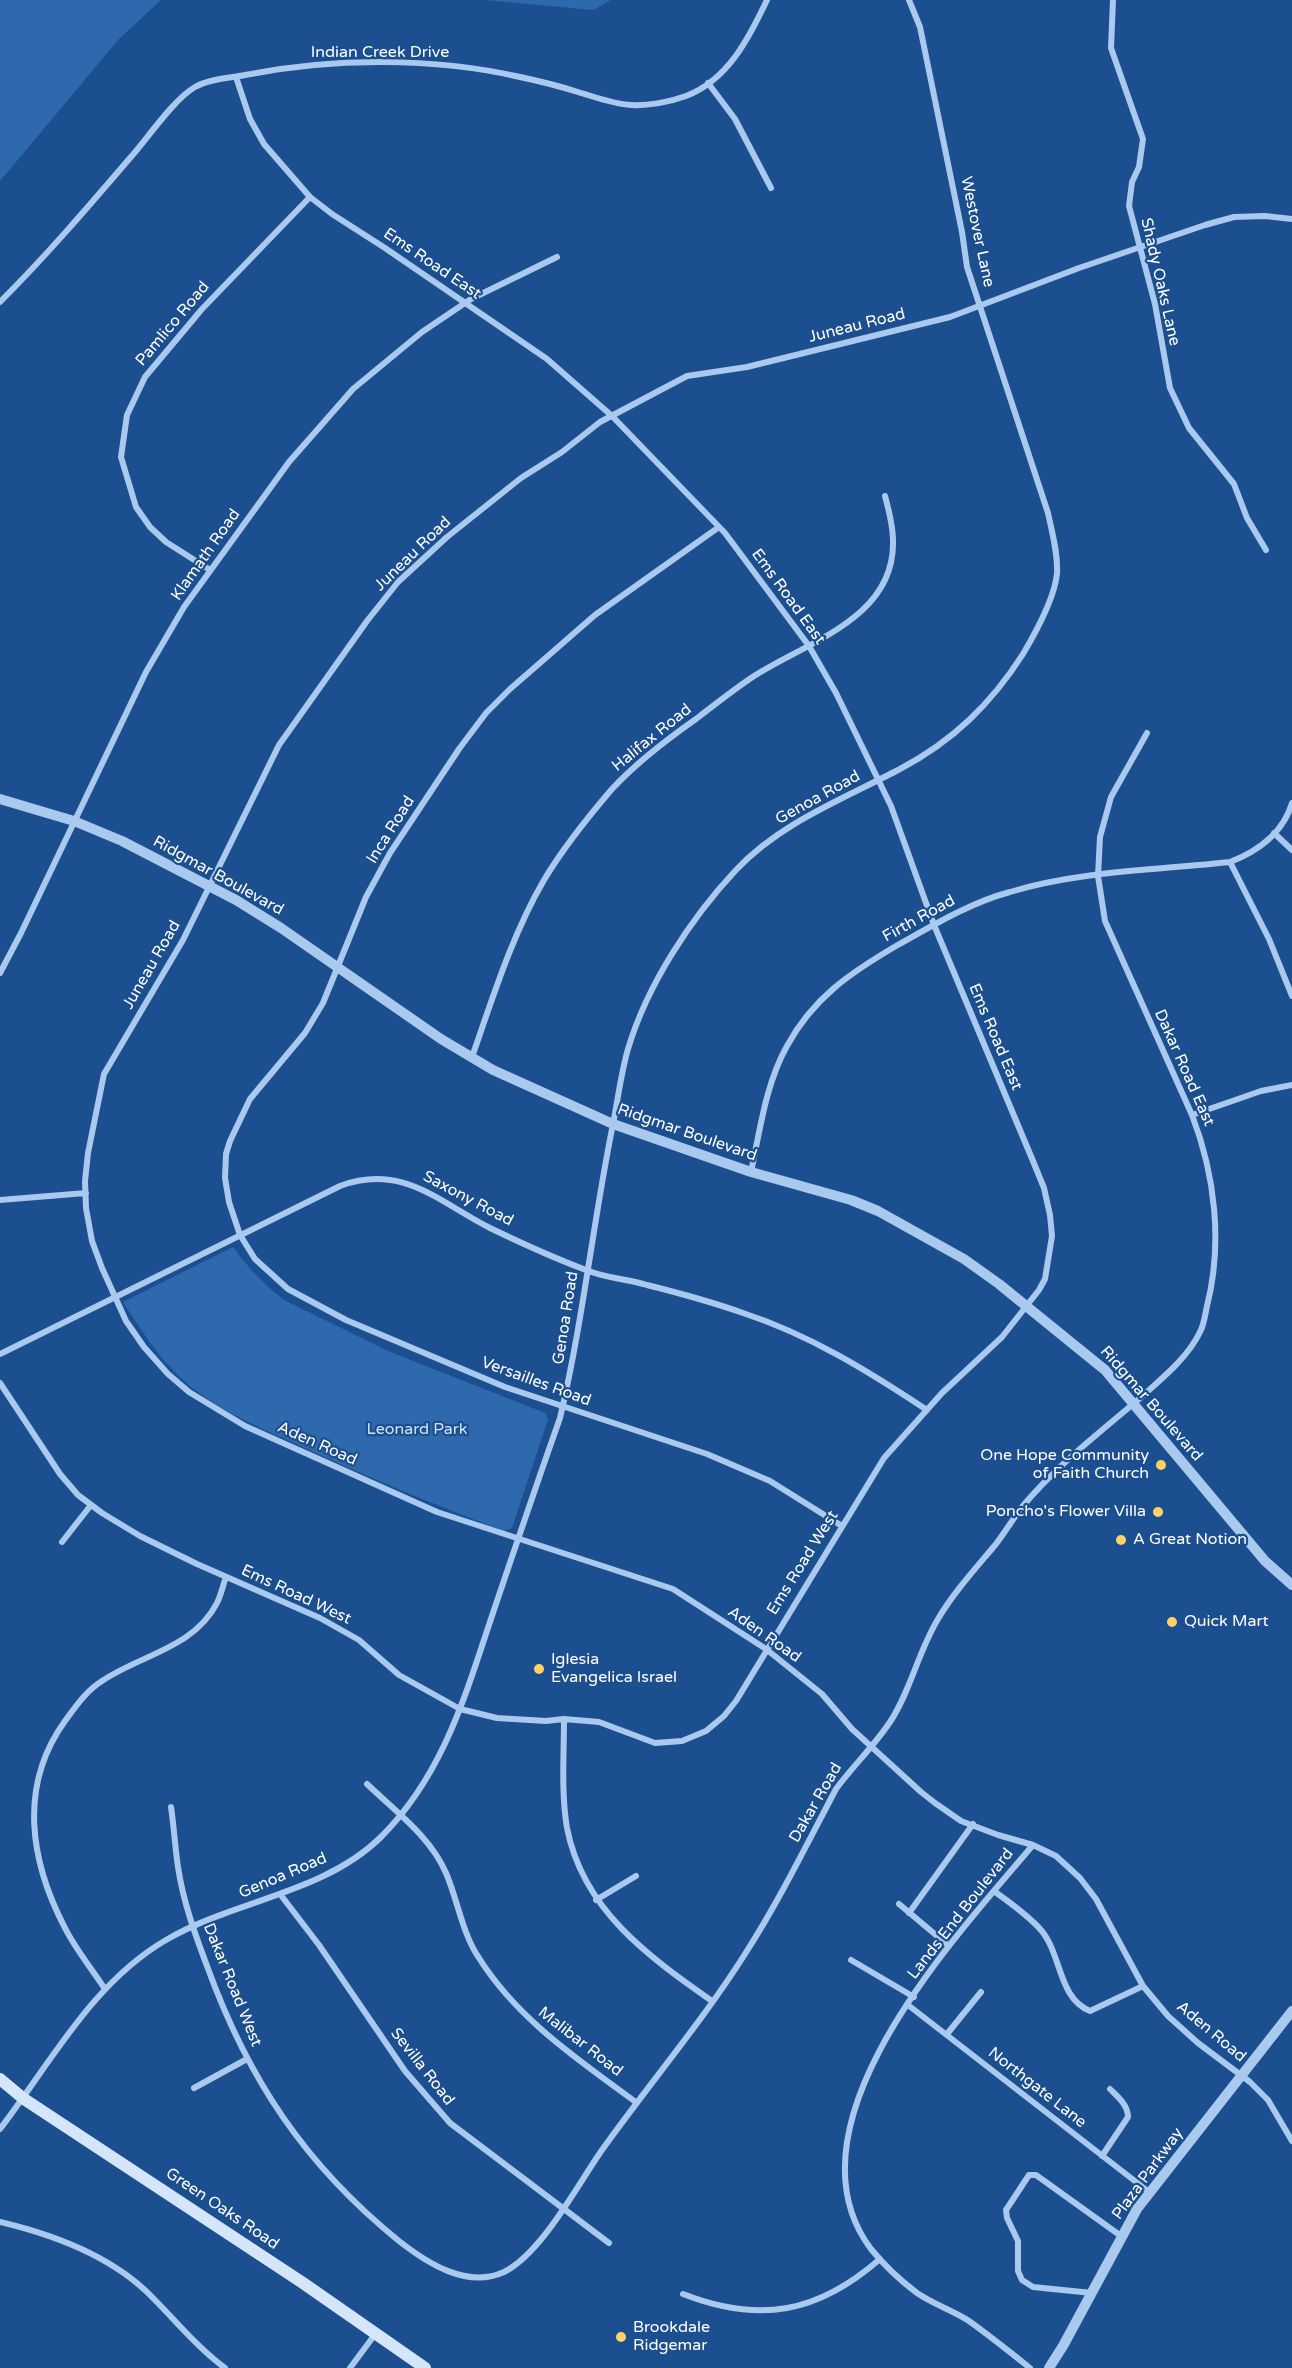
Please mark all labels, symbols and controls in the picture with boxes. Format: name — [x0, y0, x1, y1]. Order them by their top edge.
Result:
street label: Indian Creek Drive — [311, 43, 449, 63]
street label: Westover Lane — [956, 175, 998, 289]
street label: Shady Oaks Lane — [1136, 216, 1184, 348]
street label: Ems Road East — [379, 224, 485, 304]
street label: Pamlico Road — [132, 278, 214, 370]
street label: Juneau Road — [807, 305, 907, 347]
street label: Klamath Road — [167, 506, 245, 604]
street label: Juneau Road — [371, 513, 455, 595]
street label: Ems Road East — [747, 545, 829, 649]
street label: Halifax Road — [608, 700, 696, 776]
street label: Genoa Road — [772, 767, 864, 829]
street label: Inca Road — [363, 793, 419, 867]
street label: Ridgmar Boulevard — [149, 832, 287, 920]
street label: Firth Road — [879, 891, 959, 947]
street label: Juneau Road — [119, 917, 185, 1013]
street label: Ems Road East — [964, 981, 1026, 1093]
street label: Dakar Road East — [1150, 1007, 1218, 1129]
street label: Ridgmar Boulevard — [615, 1100, 759, 1166]
street label: Saxony Road — [420, 1167, 516, 1231]
street label: Genoa Road — [549, 1270, 583, 1366]
street label: Ridgmar Boulevard — [1096, 1342, 1206, 1466]
street label: Versailles Road — [479, 1353, 593, 1411]
street label: Aden Road — [274, 1418, 360, 1470]
park label: Leonard Park — [366, 1420, 468, 1440]
place label: One Hope Community of Faith Church — [980, 1446, 1149, 1484]
marker: One Hope Community of Faith Church — [1154, 1458, 1168, 1472]
place label: Poncho's Flower Villa — [986, 1502, 1146, 1522]
marker: Poncho's Flower Villa — [1151, 1505, 1165, 1519]
street label: Ems Road West — [763, 1507, 843, 1619]
place label: A Great Notion — [1133, 1530, 1247, 1550]
marker: A Great Notion — [1114, 1533, 1128, 1547]
street label: Ems Road West — [238, 1561, 354, 1629]
street label: Aden Road — [724, 1603, 804, 1667]
place label: Quick Mart — [1184, 1612, 1269, 1632]
marker: Quick Mart — [1165, 1615, 1179, 1629]
place label: Iglesia Evangelica Israel — [551, 1650, 677, 1688]
marker: Iglesia Evangelica Israel — [532, 1662, 546, 1676]
street label: Dakar Road — [785, 1760, 847, 1846]
street label: Lands End Boulevard — [904, 1845, 1018, 1983]
street label: Genoa Road — [236, 1849, 330, 1903]
street label: Dakar Road West — [199, 1921, 265, 2049]
street label: Aden Road — [1172, 1997, 1250, 2067]
street label: Malibar Road — [534, 2003, 626, 2081]
street label: Sevilla Road — [386, 2025, 458, 2109]
street label: Northgate Lane — [984, 2044, 1090, 2132]
street label: Plaza Parkway — [1108, 2124, 1188, 2224]
street label: Green Oaks Road — [162, 2164, 282, 2254]
place label: Brookdale Ridgemar — [633, 2318, 710, 2356]
marker: Brookdale Ridgemar — [614, 2330, 628, 2344]

